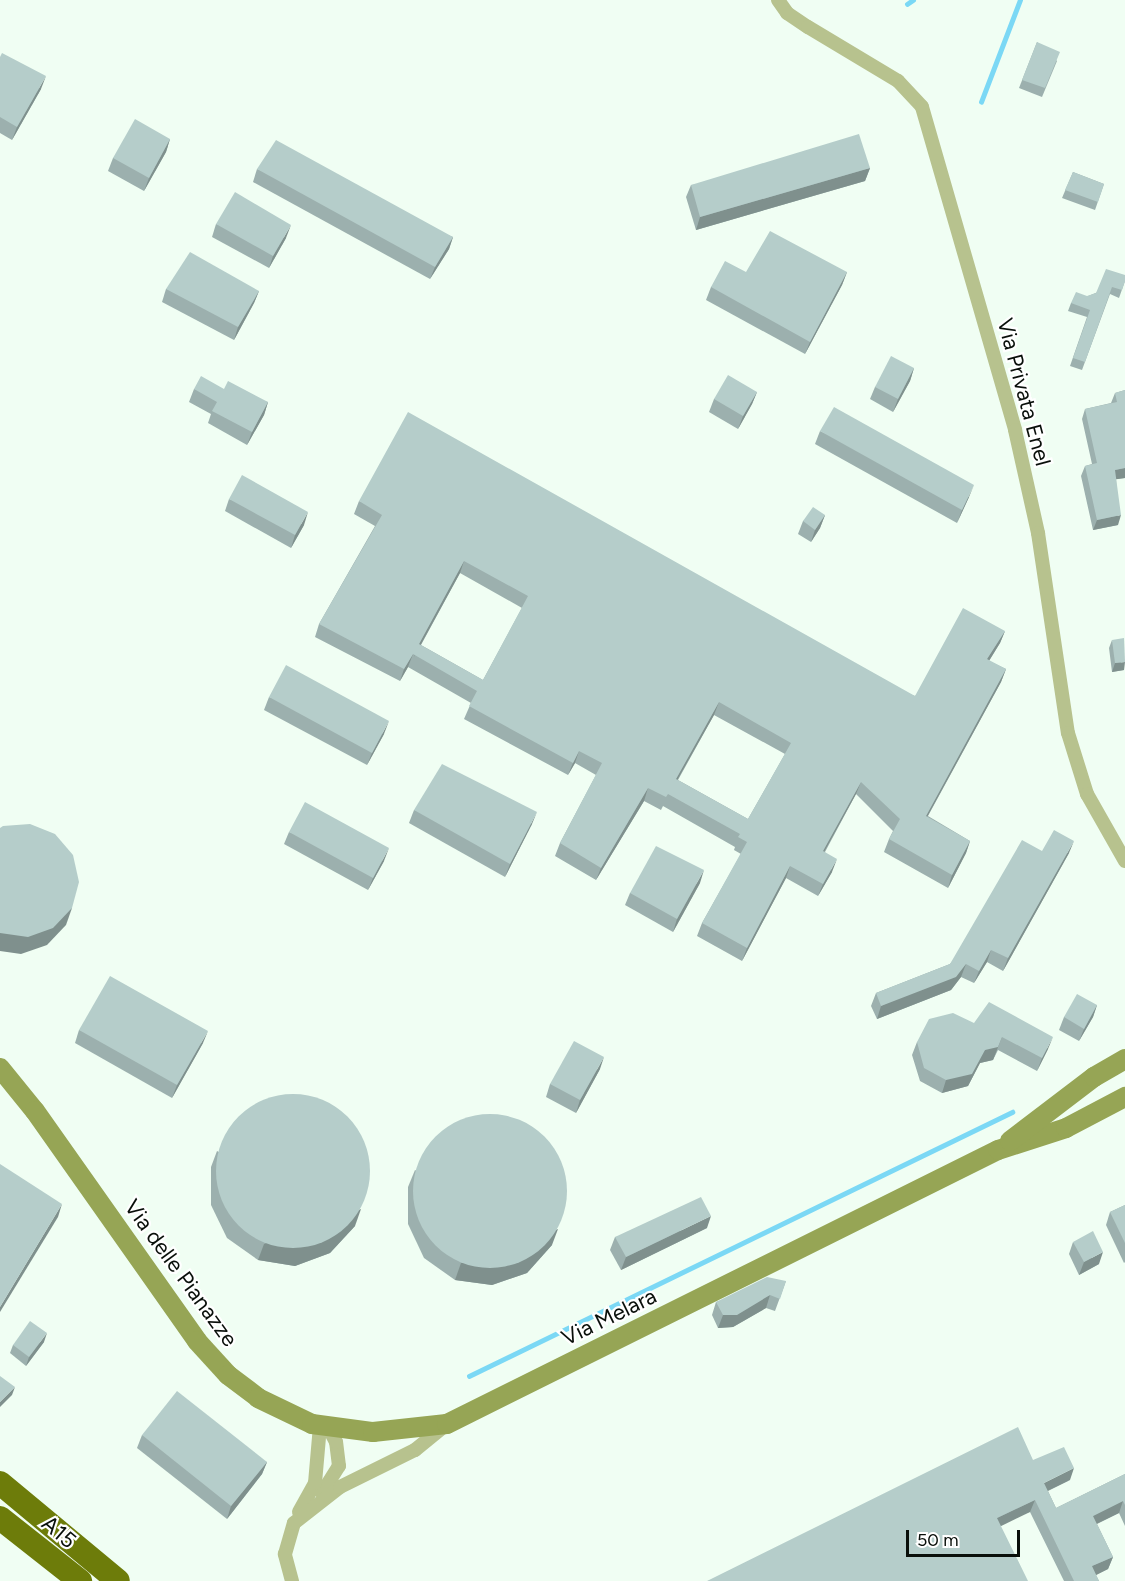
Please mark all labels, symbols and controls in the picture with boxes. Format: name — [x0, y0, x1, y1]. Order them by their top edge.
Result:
street label: Via Privata Enel — [992, 315, 1056, 469]
street label: Via delle Pianazze — [119, 1194, 243, 1352]
street label: Via Melara — [557, 1283, 661, 1351]
street label: A15 — [36, 1510, 82, 1554]
scale bar — [909, 1518, 1023, 1556]
text: 50 m — [917, 1529, 959, 1551]

